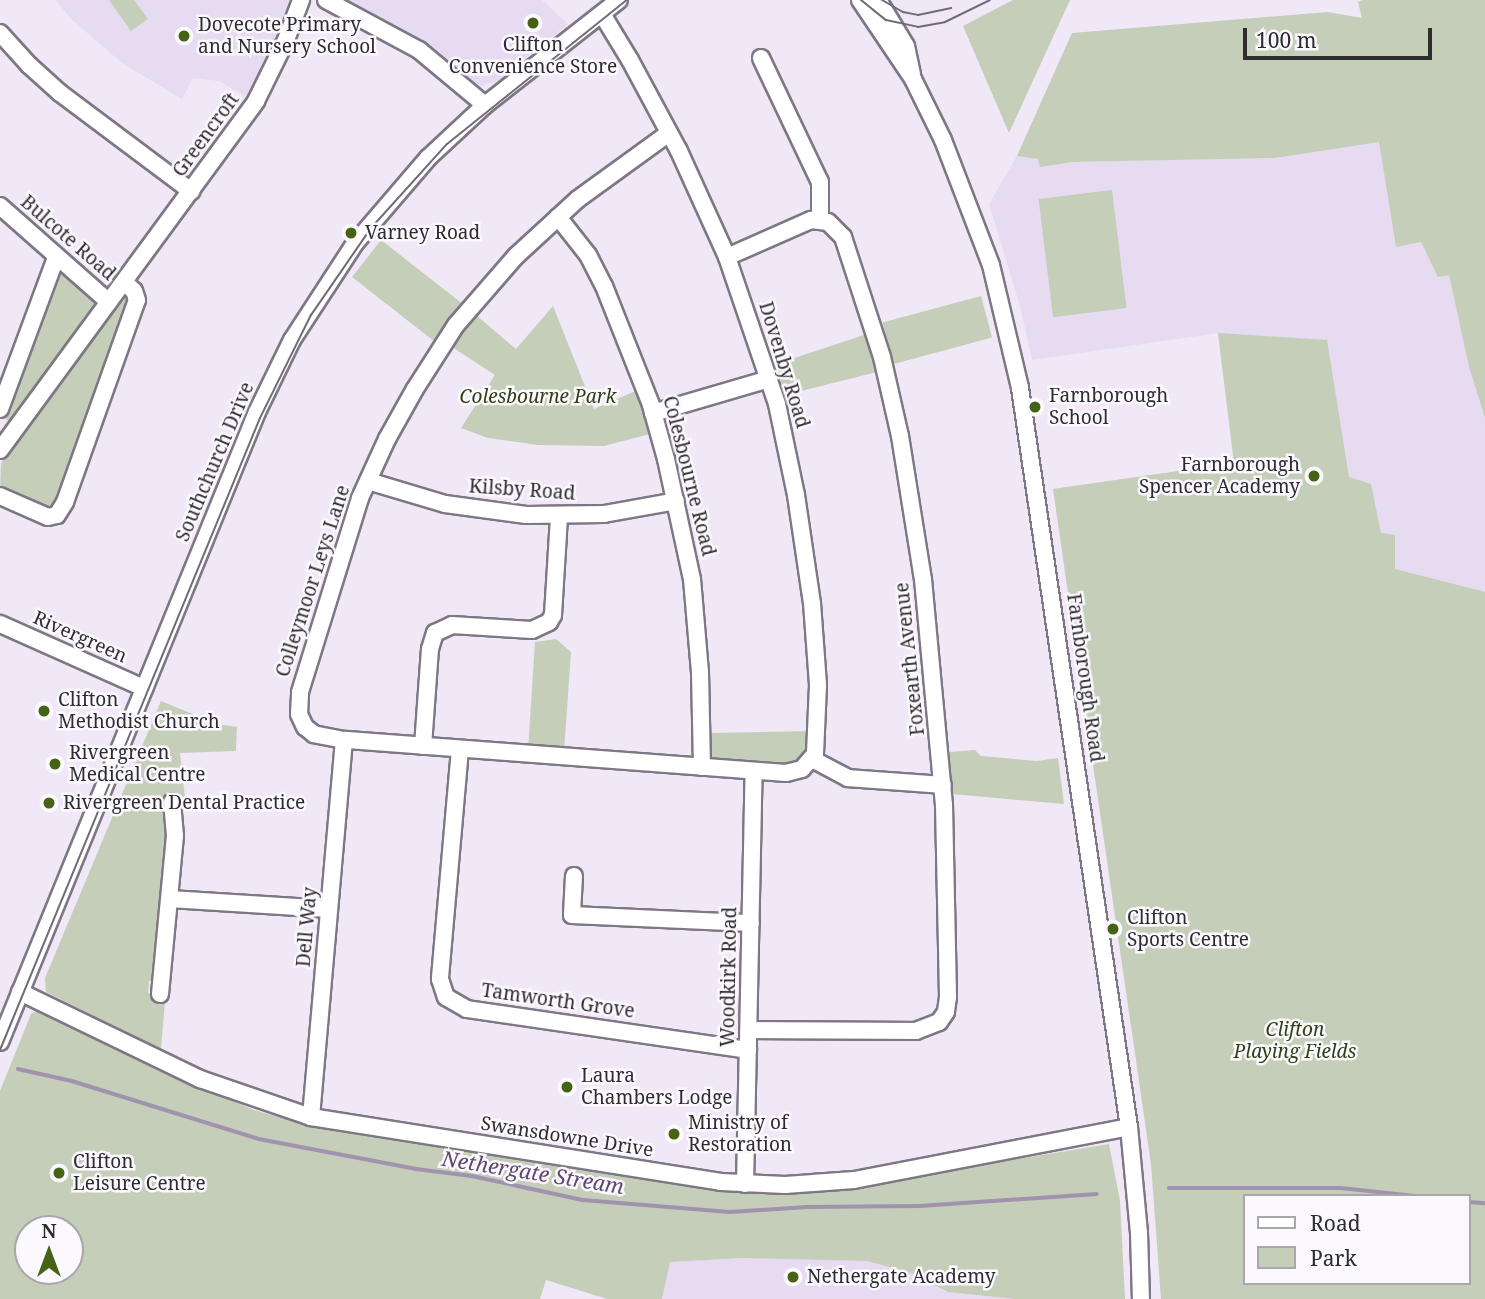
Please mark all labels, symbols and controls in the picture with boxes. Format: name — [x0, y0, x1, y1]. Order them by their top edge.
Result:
place label: Dovecote Primary and Nursery School — [198, 14, 376, 58]
scale bar — [1247, 14, 1436, 58]
marker: Clifton Convenience Store — [525, 15, 541, 31]
text: 100 m — [1256, 26, 1317, 54]
marker: Dovecote Primary and Nursery School — [176, 28, 192, 44]
place label: Clifton Convenience Store — [449, 34, 617, 78]
street label: Greencroft — [168, 89, 244, 181]
street label: Bulcote Road — [16, 191, 120, 285]
place label: Varney Road — [365, 222, 480, 244]
marker: Varney Road — [343, 225, 359, 241]
street label: Dovenby Road — [754, 299, 814, 431]
street label: Southchurch Drive — [171, 379, 259, 545]
place label: Farnborough School — [1049, 385, 1168, 429]
park label: Colesbourne Park — [460, 386, 616, 408]
street label: Colesbourne Road — [658, 394, 720, 558]
marker: Farnborough School — [1027, 399, 1043, 415]
place label: Farnborough Spencer Academy — [1139, 454, 1300, 498]
marker: Farnborough Spencer Academy — [1306, 468, 1322, 484]
street label: Kilsby Road — [468, 475, 576, 505]
street label: Colleymoor Leys Lane — [271, 482, 355, 680]
street label: Foxearth Avenue — [891, 581, 929, 737]
street label: Farnborough Road — [1062, 592, 1108, 764]
street label: Rivergreen — [29, 606, 131, 668]
place label: Clifton Methodist Church — [58, 689, 220, 733]
marker: Clifton Methodist Church — [36, 703, 52, 719]
place label: Rivergreen Medical Centre — [69, 742, 205, 786]
marker: Rivergreen Medical Centre — [47, 756, 63, 772]
place label: Rivergreen Dental Practice — [63, 792, 305, 814]
marker: Rivergreen Dental Practice — [41, 795, 57, 811]
street label: Dell Way — [292, 886, 322, 968]
street label: Woodkirk Road — [716, 907, 742, 1047]
place label: Clifton Sports Centre — [1127, 907, 1249, 951]
marker: Clifton Sports Centre — [1105, 921, 1121, 937]
street label: Tamworth Grove — [480, 979, 636, 1023]
park label: Clifton Playing Fields — [1234, 1019, 1356, 1063]
place label: Laura Chambers Lodge — [581, 1065, 733, 1109]
marker: Laura Chambers Lodge — [559, 1079, 575, 1095]
street label: Swansdowne Drive — [479, 1112, 655, 1162]
place label: Ministry of Restoration — [688, 1112, 792, 1156]
marker: Ministry of Restoration — [666, 1126, 682, 1142]
water label: Nethergate Stream — [440, 1145, 626, 1199]
place label: Clifton Leisure Centre — [73, 1151, 206, 1195]
marker: Clifton Leisure Centre — [51, 1165, 67, 1181]
legend — [1244, 1194, 1471, 1285]
text: Road — [1310, 1209, 1361, 1237]
north arrow — [14, 1215, 84, 1285]
text: N — [42, 1218, 56, 1244]
text: Park — [1310, 1244, 1357, 1272]
place label: Nethergate Academy — [807, 1266, 995, 1288]
marker: Nethergate Academy — [785, 1269, 801, 1285]

